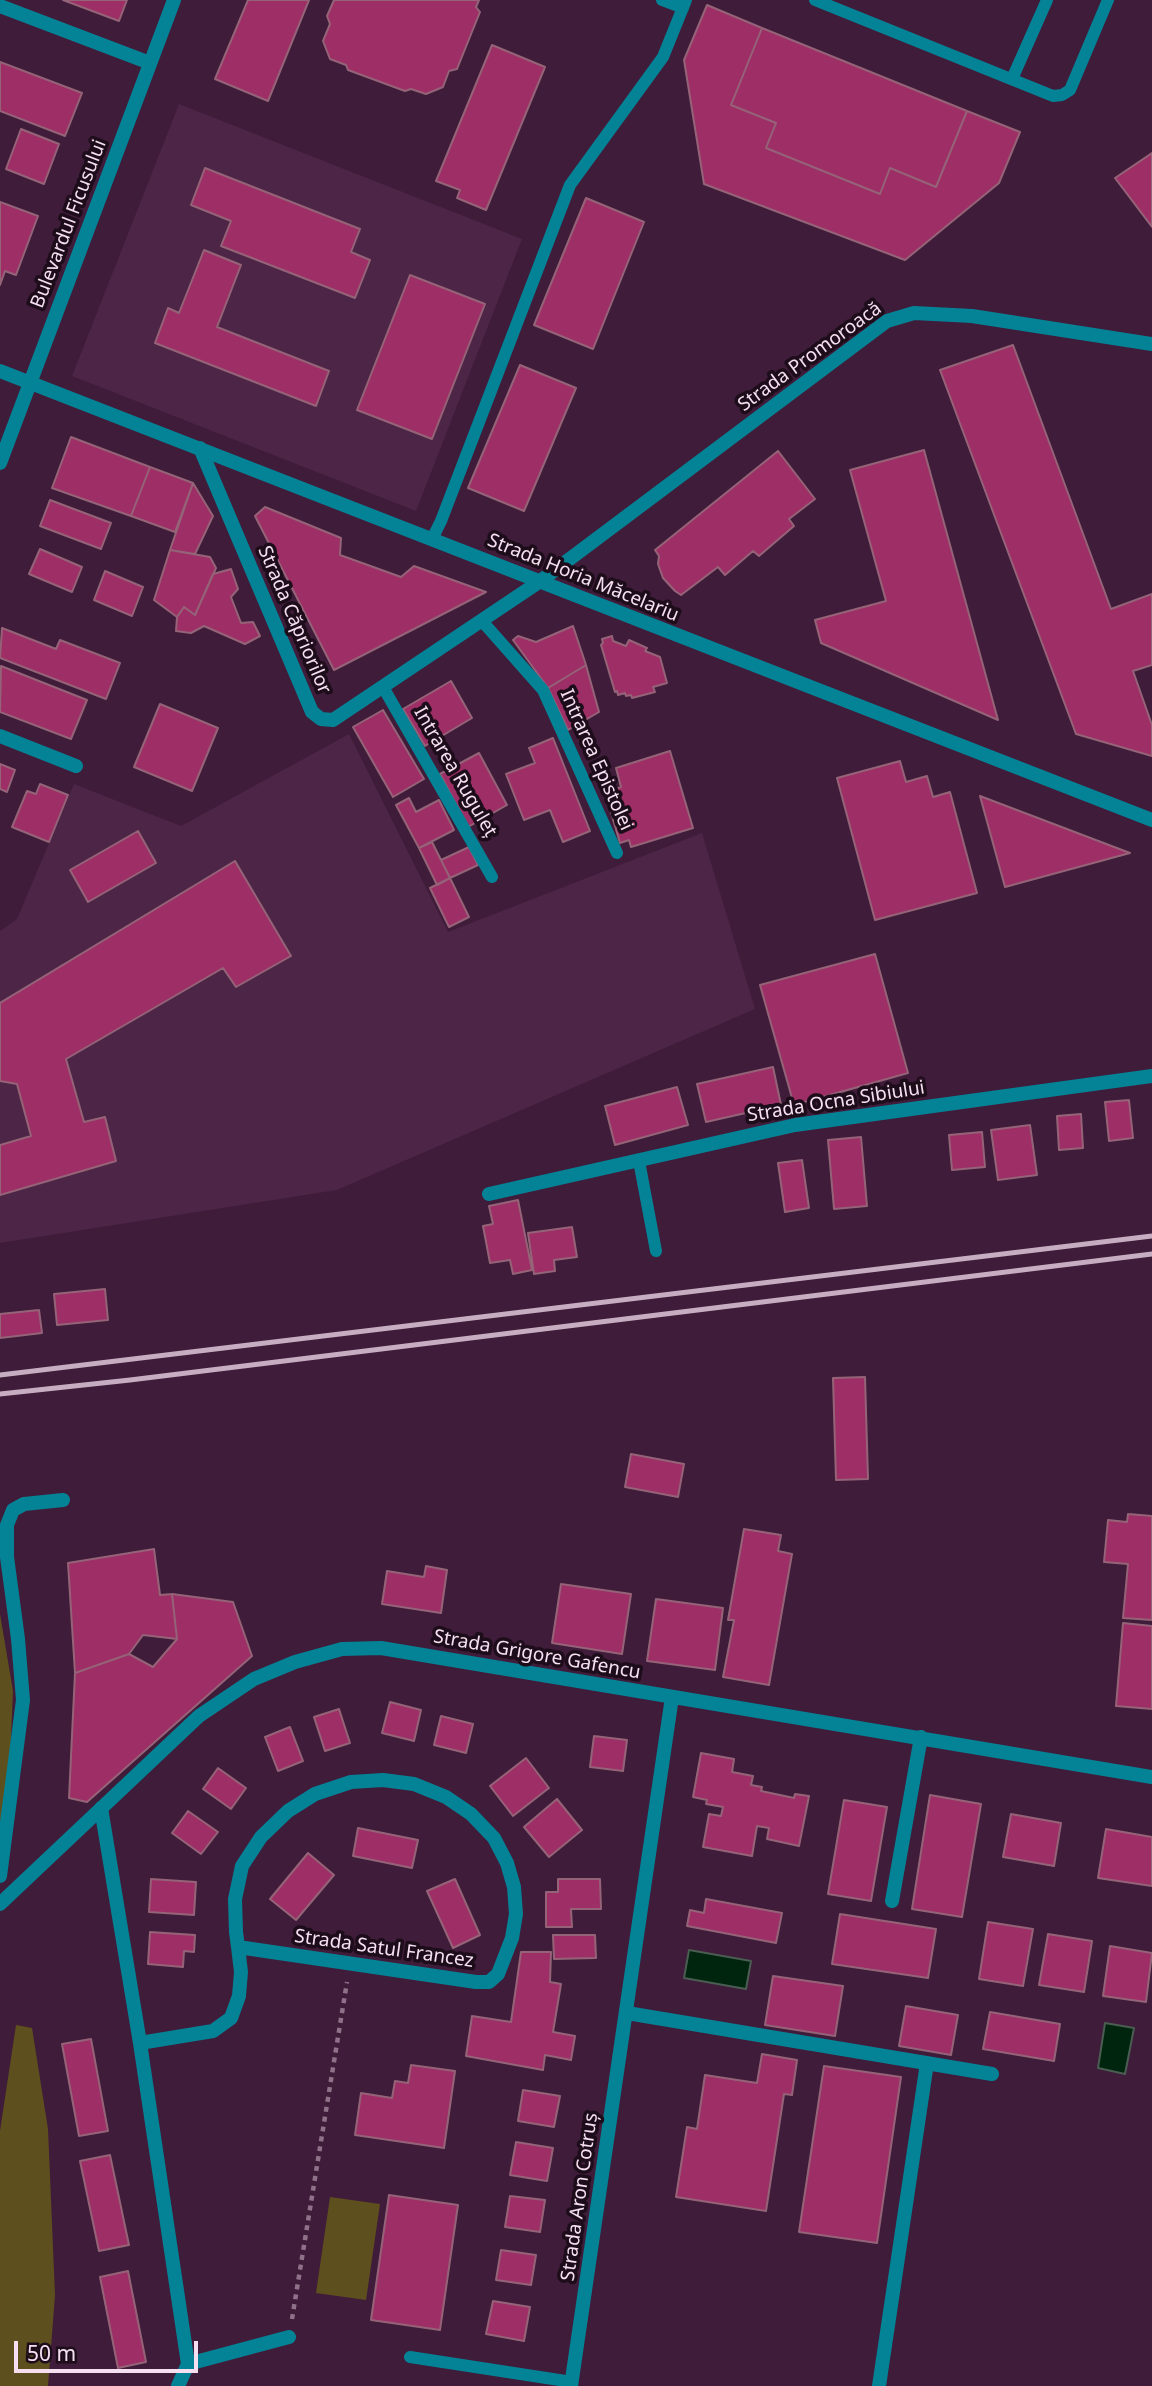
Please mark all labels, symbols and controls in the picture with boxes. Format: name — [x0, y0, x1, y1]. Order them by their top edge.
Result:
street label: Bulevardul Ficusului — [26, 137, 112, 311]
street label: Strada Promoroacă — [734, 297, 886, 417]
street label: Strada Horia Măcelariu — [484, 529, 682, 627]
street label: Strada Căpriorilor — [253, 543, 335, 697]
street label: Intrarea Epistolei — [555, 686, 637, 834]
street label: Intrarea Ruguleț — [409, 703, 501, 841]
street label: Strada Ocna Sibiului — [746, 1077, 926, 1127]
street label: Strada Grigore Gafencu — [432, 1626, 642, 1684]
street label: Strada Satul Francez — [293, 1925, 475, 1973]
street label: Strada Aron Cotruș — [557, 2111, 603, 2283]
scale bar — [18, 2326, 201, 2370]
text: 50 m — [27, 2339, 76, 2367]

